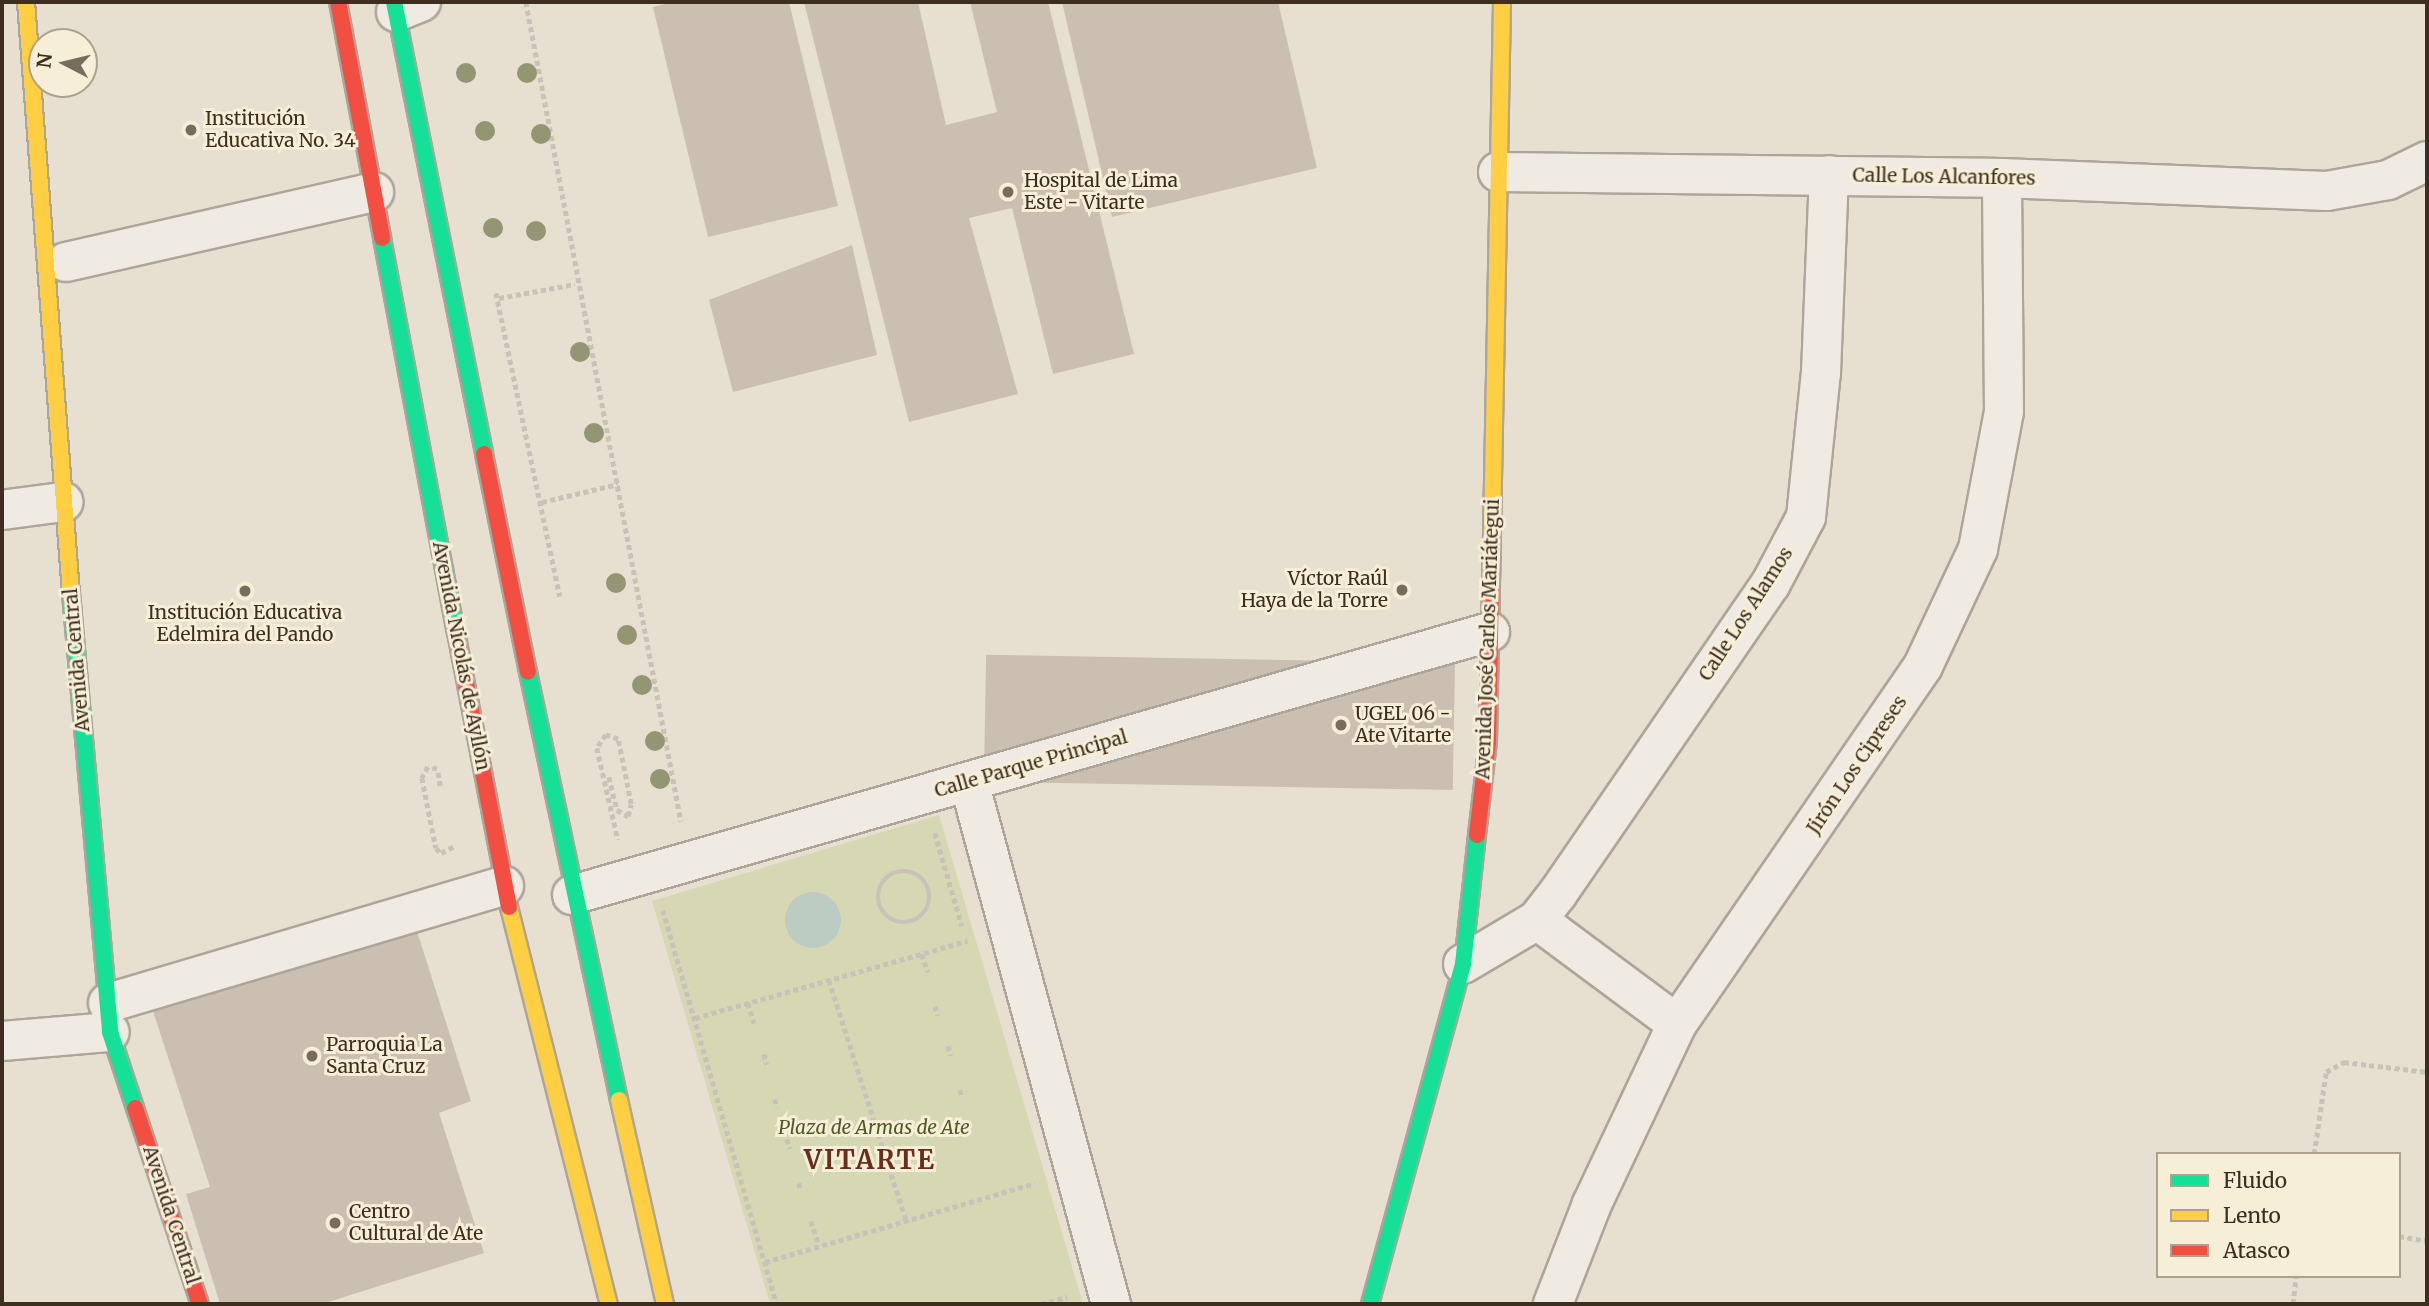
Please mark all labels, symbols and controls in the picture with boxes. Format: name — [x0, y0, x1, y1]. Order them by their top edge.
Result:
north arrow — [28, 28, 98, 98]
text: N — [31, 52, 57, 70]
place label: Institución Educativa No. 34 — [205, 108, 356, 152]
marker: Institución Educativa No. 34 — [183, 122, 199, 138]
street label: Calle Los Alcanfores — [1852, 164, 2036, 190]
place label: Hospital de Lima Este - Vitarte — [1024, 170, 1178, 214]
marker: Hospital de Lima Este - Vitarte — [998, 182, 1018, 202]
street label: Avenida José Carlos Mariátegui — [1472, 498, 1504, 780]
street label: Avenida Nicolás de Ayllón — [428, 540, 494, 772]
street label: Calle Los Alamos — [1694, 543, 1798, 685]
place label: Víctor Raúl Haya de la Torre — [1241, 568, 1388, 612]
marker: Víctor Raúl Haya de la Torre — [1394, 582, 1410, 598]
marker: Institución Educativa Edelmira del Pando — [237, 583, 253, 599]
street label: Avenida Central — [59, 587, 95, 733]
place label: Institución Educativa Edelmira del Pando — [148, 602, 342, 646]
street label: Jirón Los Cipreses — [1802, 691, 1912, 839]
place label: UGEL 06 - Ate Vitarte — [1355, 703, 1451, 747]
marker: UGEL 06 - Ate Vitarte — [1333, 717, 1349, 733]
street label: Calle Parque Principal — [932, 726, 1130, 802]
place label: Parroquia La Santa Cruz — [326, 1034, 443, 1078]
marker: Parroquia La Santa Cruz — [304, 1048, 320, 1064]
park label: Plaza de Armas de Ate — [778, 1117, 970, 1139]
street label: Avenida Central — [138, 1143, 204, 1287]
district label: VITARTE — [805, 1144, 935, 1176]
legend — [2156, 1152, 2401, 1278]
text: Fluido — [2223, 1167, 2287, 1194]
place label: Centro Cultural de Ate — [349, 1201, 483, 1245]
text: Lento — [2223, 1202, 2281, 1229]
marker: Centro Cultural de Ate — [327, 1215, 343, 1231]
text: Atasco — [2223, 1237, 2290, 1264]

